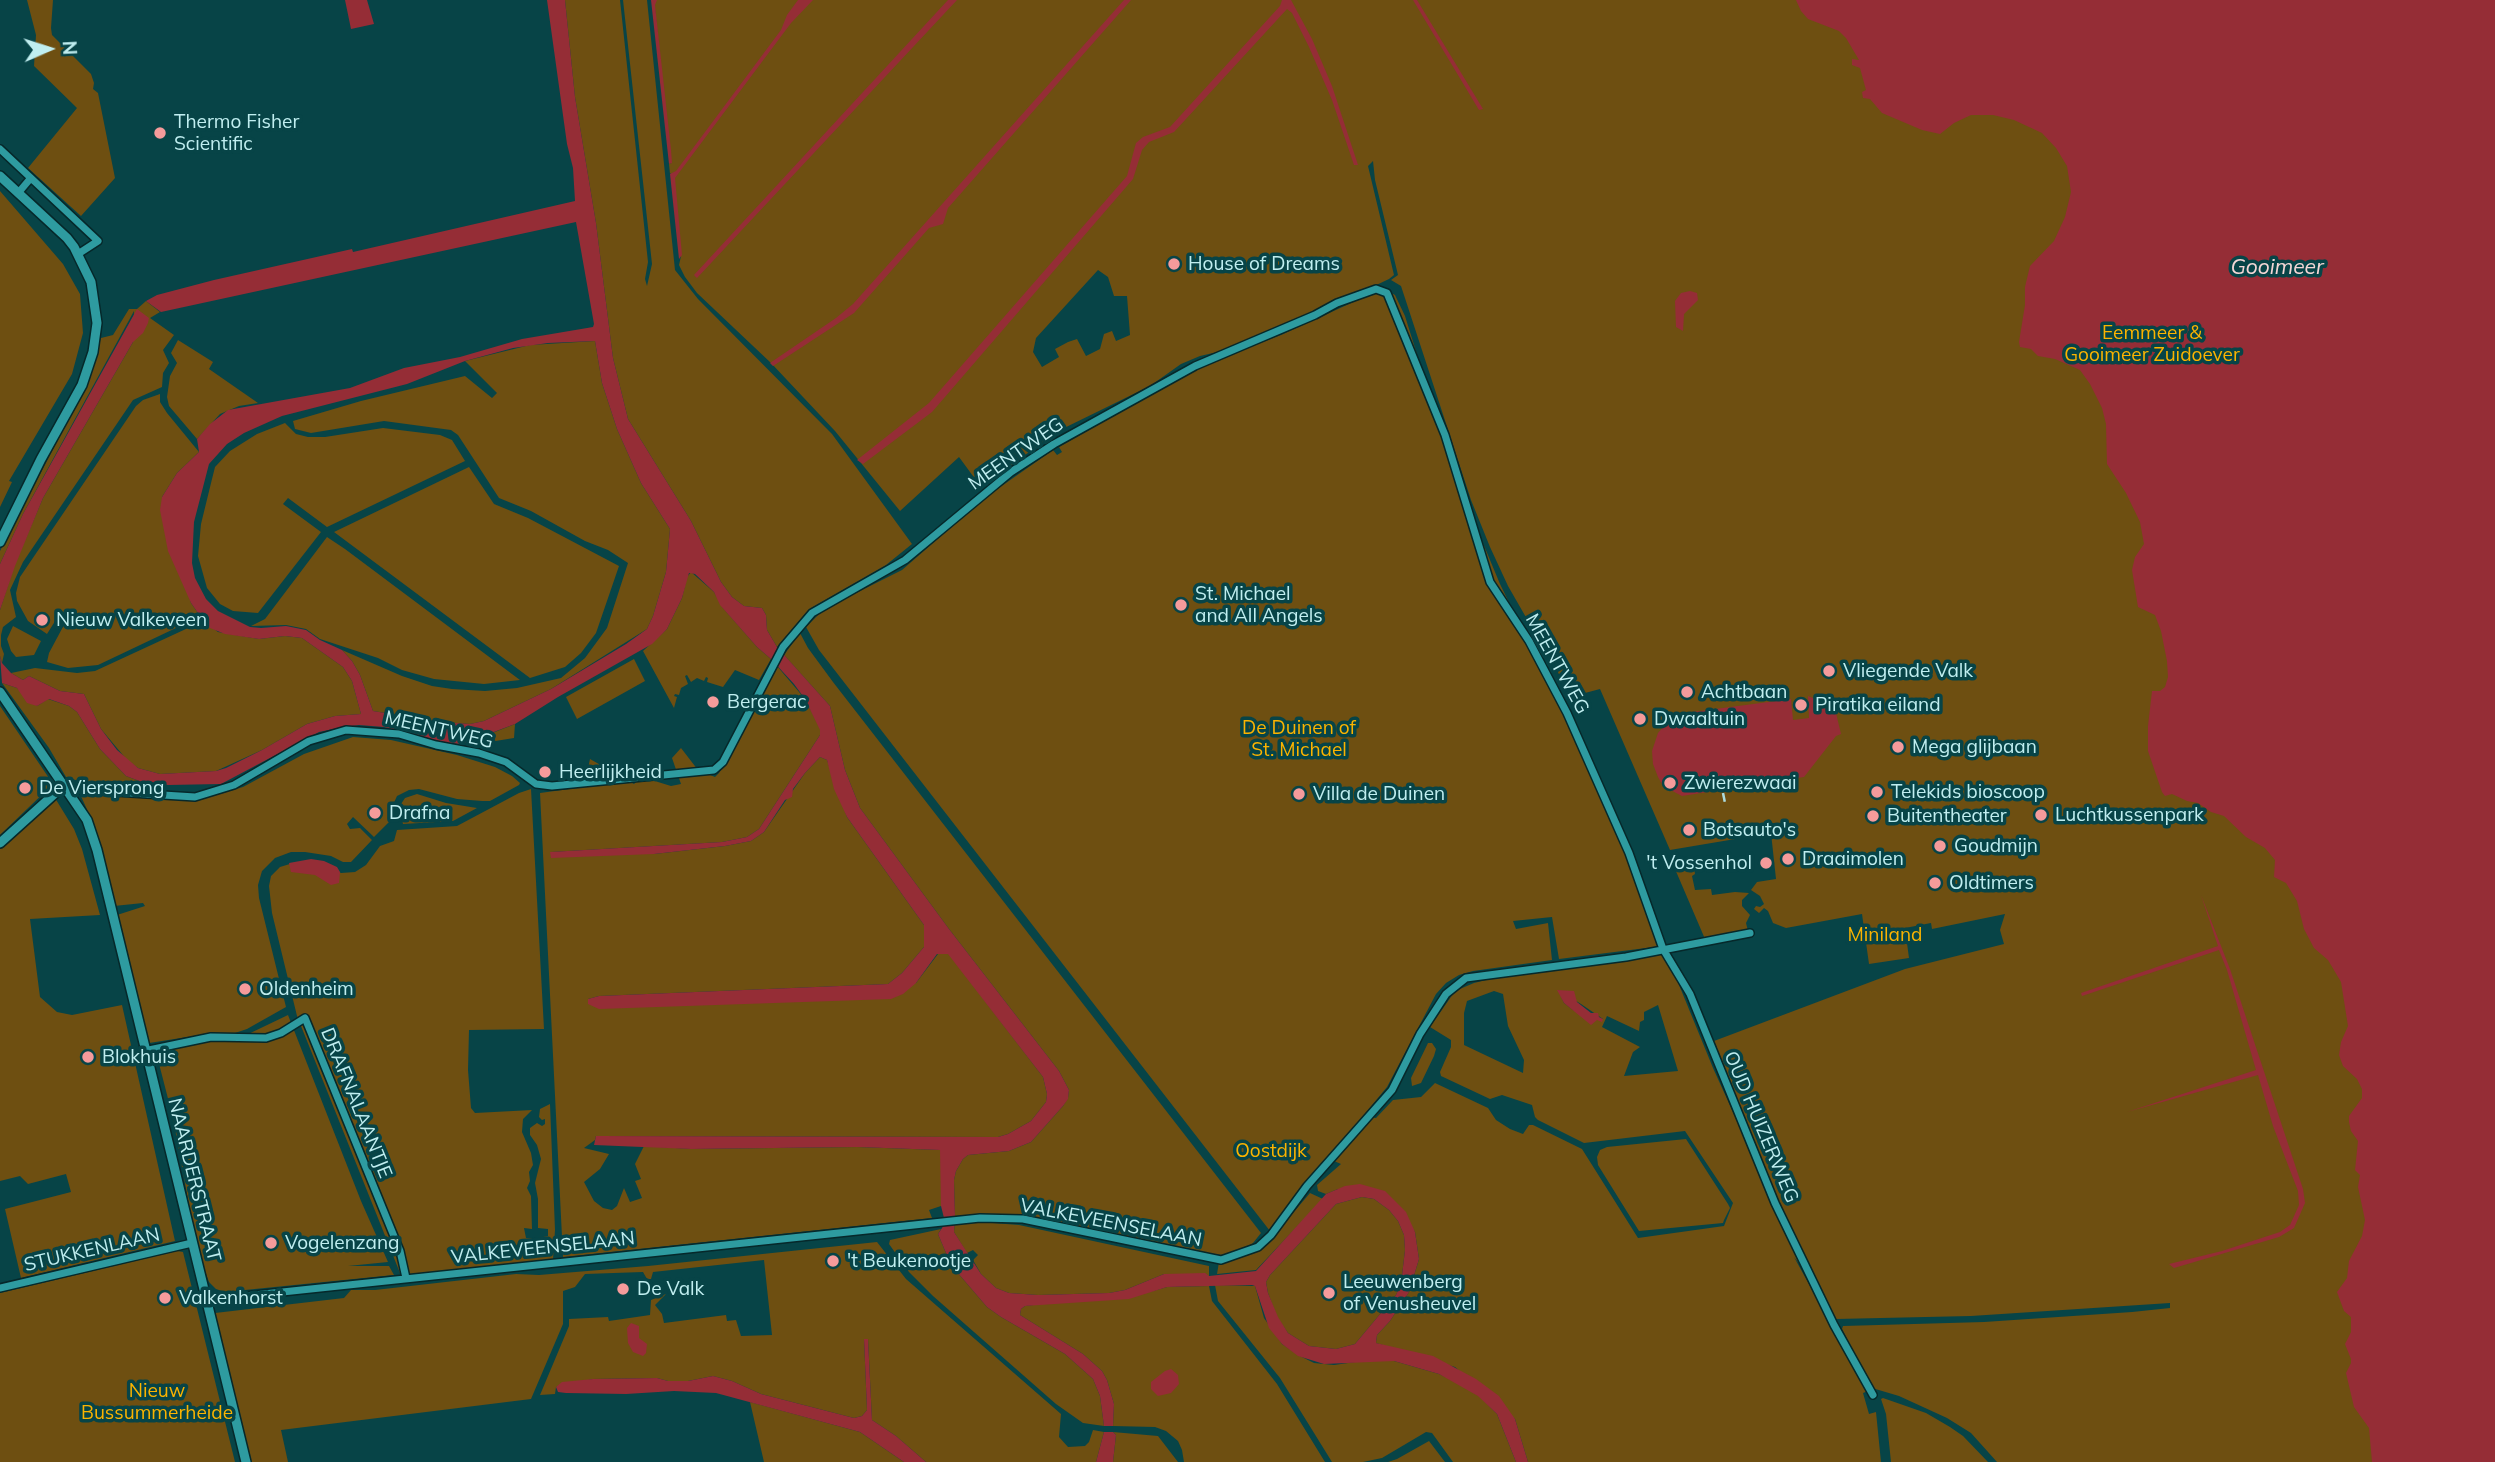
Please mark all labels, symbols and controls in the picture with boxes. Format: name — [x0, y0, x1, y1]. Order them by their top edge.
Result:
north arrow — [14, 14, 84, 84]
text: N — [58, 40, 82, 56]
place label: Thermo Fisher Scientific — [174, 111, 299, 155]
marker: Thermo Fisher Scientific — [152, 125, 168, 141]
place label: House of Dreams — [1188, 253, 1340, 275]
water label: Gooimeer — [2230, 255, 2324, 281]
marker: House of Dreams — [1166, 256, 1182, 272]
park label: Eemmeer & Gooimeer Zuidoever — [2064, 322, 2240, 366]
street label: MEENTWEG — [964, 413, 1068, 495]
place label: St. Michael and All Angels — [1195, 583, 1323, 627]
marker: St. Michael and All Angels — [1173, 597, 1189, 613]
place label: Nieuw Valkeveen — [56, 609, 207, 631]
street label: MEENTWEG — [1520, 610, 1594, 718]
marker: Nieuw Valkeveen — [34, 612, 50, 628]
place label: Vliegende Valk — [1843, 660, 1973, 682]
marker: Vliegende Valk — [1821, 663, 1837, 679]
place label: Achtbaan — [1701, 681, 1787, 703]
marker: Achtbaan — [1679, 684, 1695, 700]
place label: Bergerac — [727, 691, 806, 713]
marker: Bergerac — [705, 694, 721, 710]
place label: Piratika eiland — [1815, 694, 1941, 716]
marker: Piratika eiland — [1793, 697, 1809, 713]
street label: MEENTWEG — [383, 706, 495, 754]
place label: Dwaaltuin — [1654, 708, 1745, 730]
marker: Dwaaltuin — [1632, 711, 1648, 727]
park label: De Duinen of St. Michael — [1242, 717, 1356, 761]
place label: Mega glijbaan — [1912, 736, 2037, 758]
marker: Mega glijbaan — [1890, 739, 1906, 755]
place label: Heerlijkheid — [559, 761, 662, 783]
marker: Heerlijkheid — [537, 764, 553, 780]
place label: Zwierezwaai — [1684, 772, 1797, 794]
marker: Zwierezwaai — [1662, 775, 1678, 791]
place label: De Viersprong — [39, 777, 164, 799]
marker: De Viersprong — [17, 780, 33, 796]
place label: Telekids bioscoop — [1891, 781, 2045, 803]
place label: Villa de Duinen — [1313, 783, 1445, 805]
marker: Telekids bioscoop — [1869, 784, 1885, 800]
marker: Villa de Duinen — [1291, 786, 1307, 802]
place label: Drafna — [389, 802, 450, 824]
place label: Luchtkussenpark — [2055, 804, 2204, 826]
marker: Drafna — [367, 805, 383, 821]
place label: Buitentheater — [1887, 805, 2007, 827]
marker: Luchtkussenpark — [2033, 807, 2049, 823]
marker: Buitentheater — [1865, 808, 1881, 824]
place label: Botsauto's — [1703, 819, 1796, 841]
marker: Botsauto's — [1681, 822, 1697, 838]
place label: Goudmijn — [1954, 835, 2038, 857]
marker: Goudmijn — [1932, 838, 1948, 854]
place label: Draaimolen — [1802, 848, 1904, 870]
marker: Draaimolen — [1780, 851, 1796, 867]
place label: 't Vossenhol — [1646, 852, 1752, 874]
marker: 't Vossenhol — [1758, 855, 1774, 871]
place label: Oldtimers — [1949, 872, 2034, 894]
marker: Oldtimers — [1927, 875, 1943, 891]
park label: Miniland — [1848, 924, 1922, 946]
place label: Oldenheim — [259, 978, 354, 1000]
marker: Oldenheim — [237, 981, 253, 997]
street label: DRAFNALAANTJE — [315, 1025, 397, 1181]
place label: Blokhuis — [102, 1046, 176, 1068]
street label: OUD HUIZERWEG — [1719, 1048, 1803, 1206]
marker: Blokhuis — [80, 1049, 96, 1065]
street label: NAARDERSTRAAT — [163, 1096, 225, 1264]
park label: Oostdijk — [1235, 1140, 1307, 1162]
street label: VALKEVEENSELAAN — [1018, 1194, 1204, 1252]
street label: STUKKENLAAN — [22, 1223, 162, 1277]
street label: VALKEVEENSELAAN — [450, 1227, 636, 1269]
place label: Vogelenzang — [285, 1232, 400, 1254]
marker: Vogelenzang — [263, 1235, 279, 1251]
place label: 't Beukenootje — [847, 1250, 971, 1272]
marker: 't Beukenootje — [825, 1253, 841, 1269]
place label: Leeuwenberg of Venusheuvel — [1343, 1271, 1476, 1315]
place label: De Valk — [637, 1278, 704, 1300]
marker: De Valk — [615, 1281, 631, 1297]
marker: Leeuwenberg of Venusheuvel — [1321, 1285, 1337, 1301]
place label: Valkenhorst — [179, 1287, 283, 1309]
marker: Valkenhorst — [157, 1290, 173, 1306]
park label: Nieuw Bussummerheide — [81, 1380, 233, 1424]

